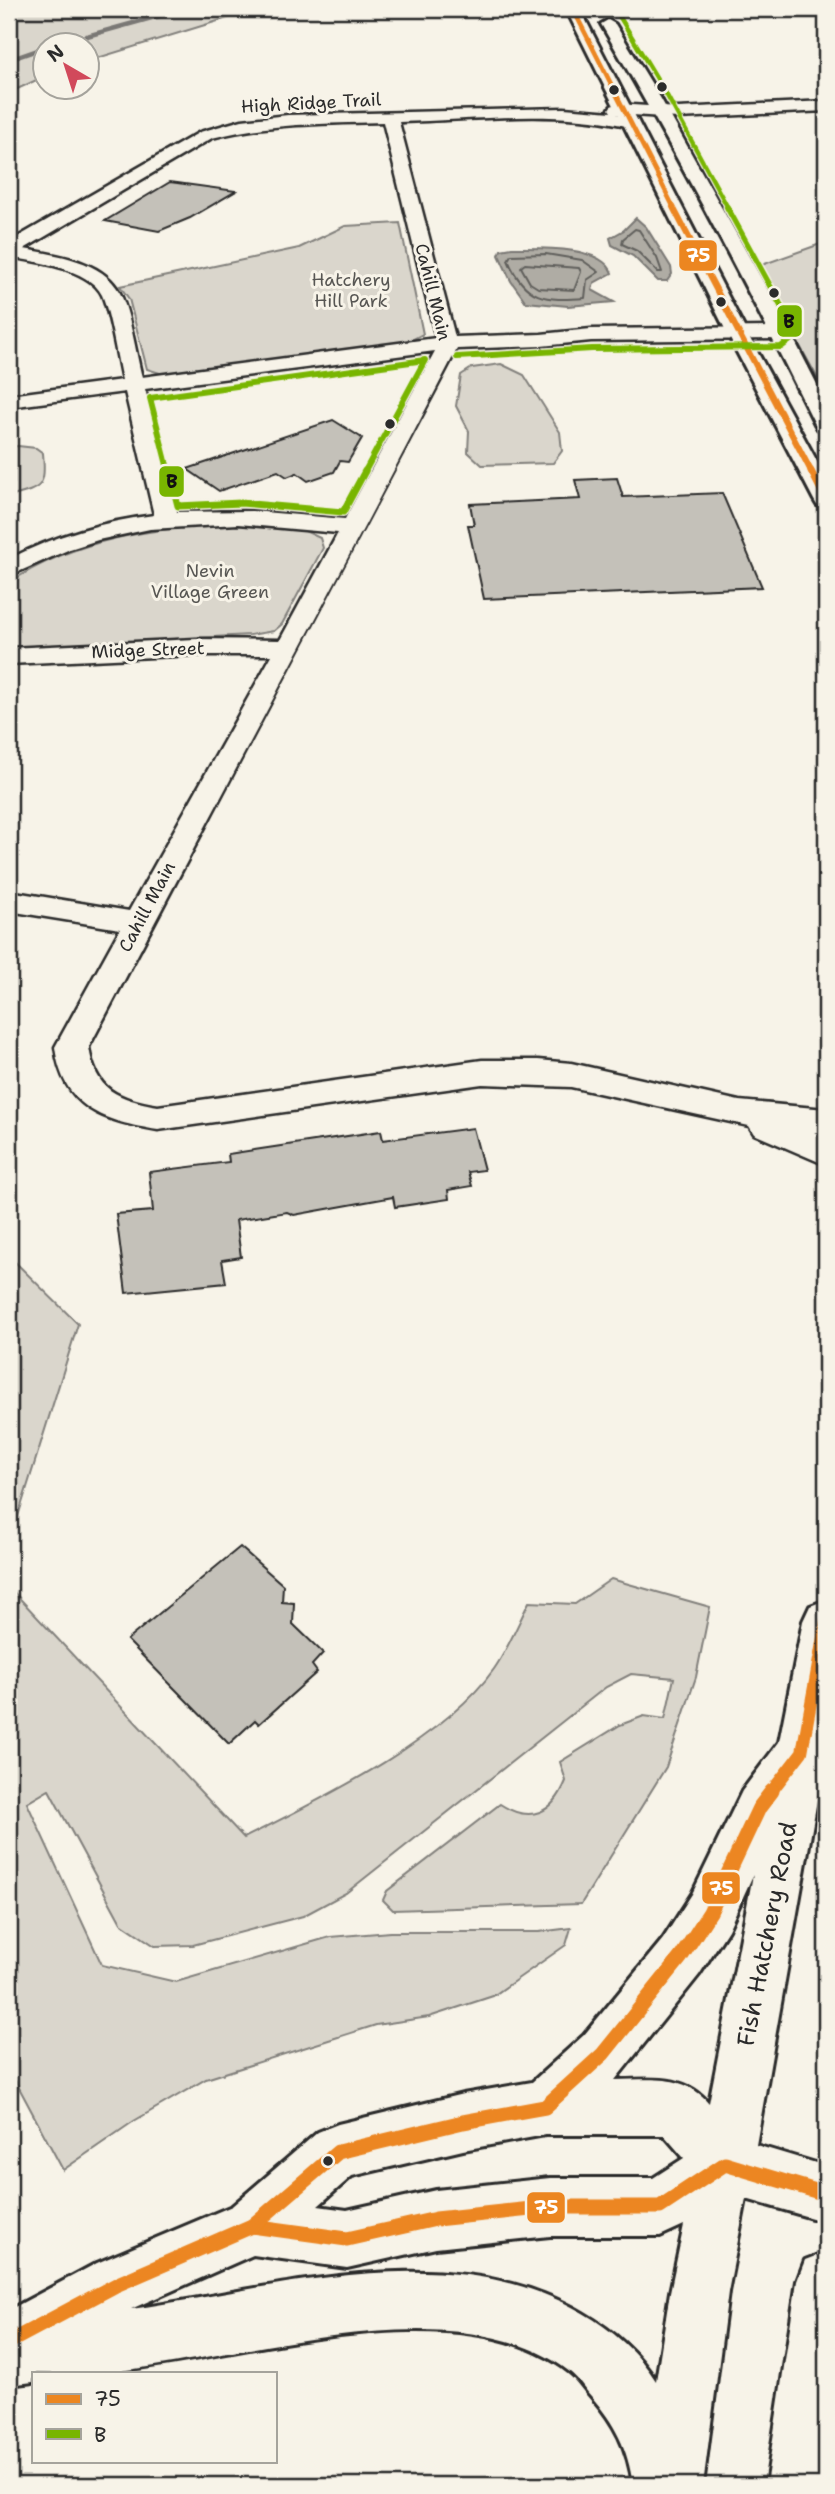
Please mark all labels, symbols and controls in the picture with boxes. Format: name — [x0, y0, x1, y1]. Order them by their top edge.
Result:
north arrow — [32, 32, 102, 102]
text: N — [42, 39, 69, 68]
unlabelled marker — [655, 80, 669, 94]
unlabelled marker — [607, 83, 621, 97]
street label: High Ridge Trail — [240, 87, 382, 119]
line badge: 75 — [678, 239, 718, 272]
street label: Cahill Main — [409, 241, 457, 343]
text: 75 — [686, 243, 710, 268]
park label: Hatchery Hill Park — [311, 268, 391, 313]
unlabelled marker — [767, 286, 781, 300]
unlabelled marker — [714, 295, 728, 309]
line badge: B — [776, 304, 803, 338]
text: B — [783, 309, 795, 334]
unlabelled marker — [383, 417, 397, 431]
line badge: B — [158, 465, 185, 498]
text: B — [166, 469, 178, 494]
park label: Nevin Village Green — [151, 559, 269, 604]
street label: Midge Street — [91, 636, 205, 664]
street label: Cahill Main — [113, 858, 181, 956]
street label: Fish Hatchery Road — [730, 1819, 804, 2049]
line badge: 75 — [701, 1871, 741, 1905]
text: 75 — [709, 1876, 733, 1901]
unlabelled marker — [321, 2154, 335, 2168]
line badge: 75 — [526, 2191, 566, 2224]
text: 75 — [534, 2195, 558, 2220]
legend — [32, 2372, 276, 2462]
text: 75 — [94, 2385, 121, 2413]
text: B — [94, 2421, 106, 2449]

